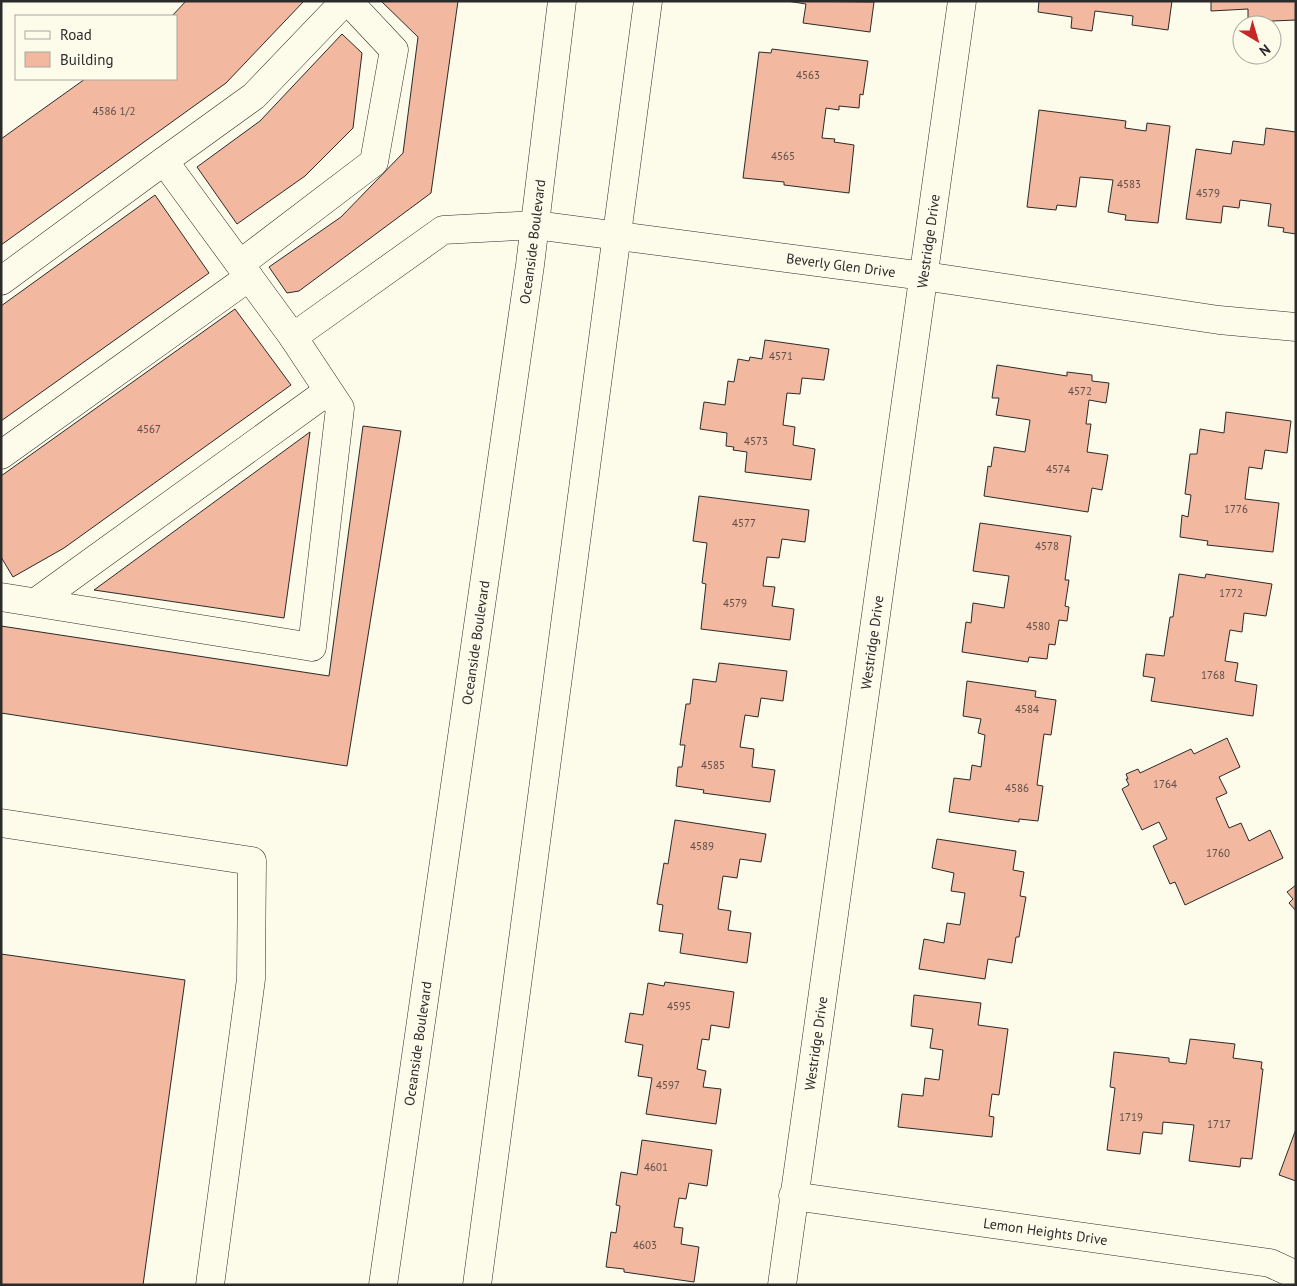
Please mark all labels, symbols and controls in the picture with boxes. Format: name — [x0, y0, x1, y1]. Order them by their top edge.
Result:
legend — [15, 15, 178, 80]
north arrow — [1232, 15, 1282, 65]
text: Road — [60, 25, 92, 44]
text: N — [1256, 40, 1274, 60]
text: Building — [60, 50, 114, 69]
house number: 4563 — [796, 68, 820, 82]
house number: 4586 1/2 — [93, 104, 135, 118]
house number: 4565 — [771, 149, 795, 163]
house number: 4583 — [1117, 177, 1141, 191]
street label: Oceanside Boulevard — [515, 178, 549, 305]
house number: 4579 — [1196, 186, 1220, 200]
street label: Westridge Drive — [913, 193, 944, 289]
street label: Beverly Glen Drive — [785, 249, 897, 281]
house number: 4571 — [769, 349, 793, 363]
house number: 4572 — [1068, 384, 1092, 398]
house number: 4567 — [137, 422, 161, 436]
house number: 4573 — [744, 434, 768, 448]
house number: 4574 — [1046, 462, 1070, 476]
house number: 1776 — [1224, 502, 1248, 516]
house number: 4577 — [732, 516, 756, 530]
house number: 4578 — [1035, 539, 1059, 553]
street label: Oceanside Boulevard — [458, 579, 493, 706]
house number: 1772 — [1219, 586, 1243, 600]
street label: Westridge Drive — [857, 594, 888, 690]
house number: 4579 — [723, 596, 747, 610]
house number: 4580 — [1026, 619, 1050, 633]
house number: 1768 — [1201, 668, 1225, 682]
house number: 4584 — [1015, 702, 1039, 716]
house number: 4585 — [701, 758, 725, 772]
house number: 1764 — [1153, 777, 1177, 791]
house number: 4586 — [1005, 781, 1029, 795]
house number: 4589 — [690, 839, 714, 853]
house number: 1760 — [1206, 846, 1230, 860]
street label: Oceanside Boulevard — [400, 980, 436, 1107]
street label: Westridge Drive — [800, 995, 831, 1092]
house number: 4595 — [667, 999, 691, 1013]
house number: 4597 — [656, 1078, 680, 1092]
house number: 1719 — [1119, 1110, 1143, 1124]
house number: 1717 — [1207, 1117, 1231, 1131]
house number: 4601 — [644, 1160, 668, 1174]
street label: Lemon Heights Drive — [982, 1214, 1109, 1249]
house number: 4603 — [633, 1238, 657, 1252]

